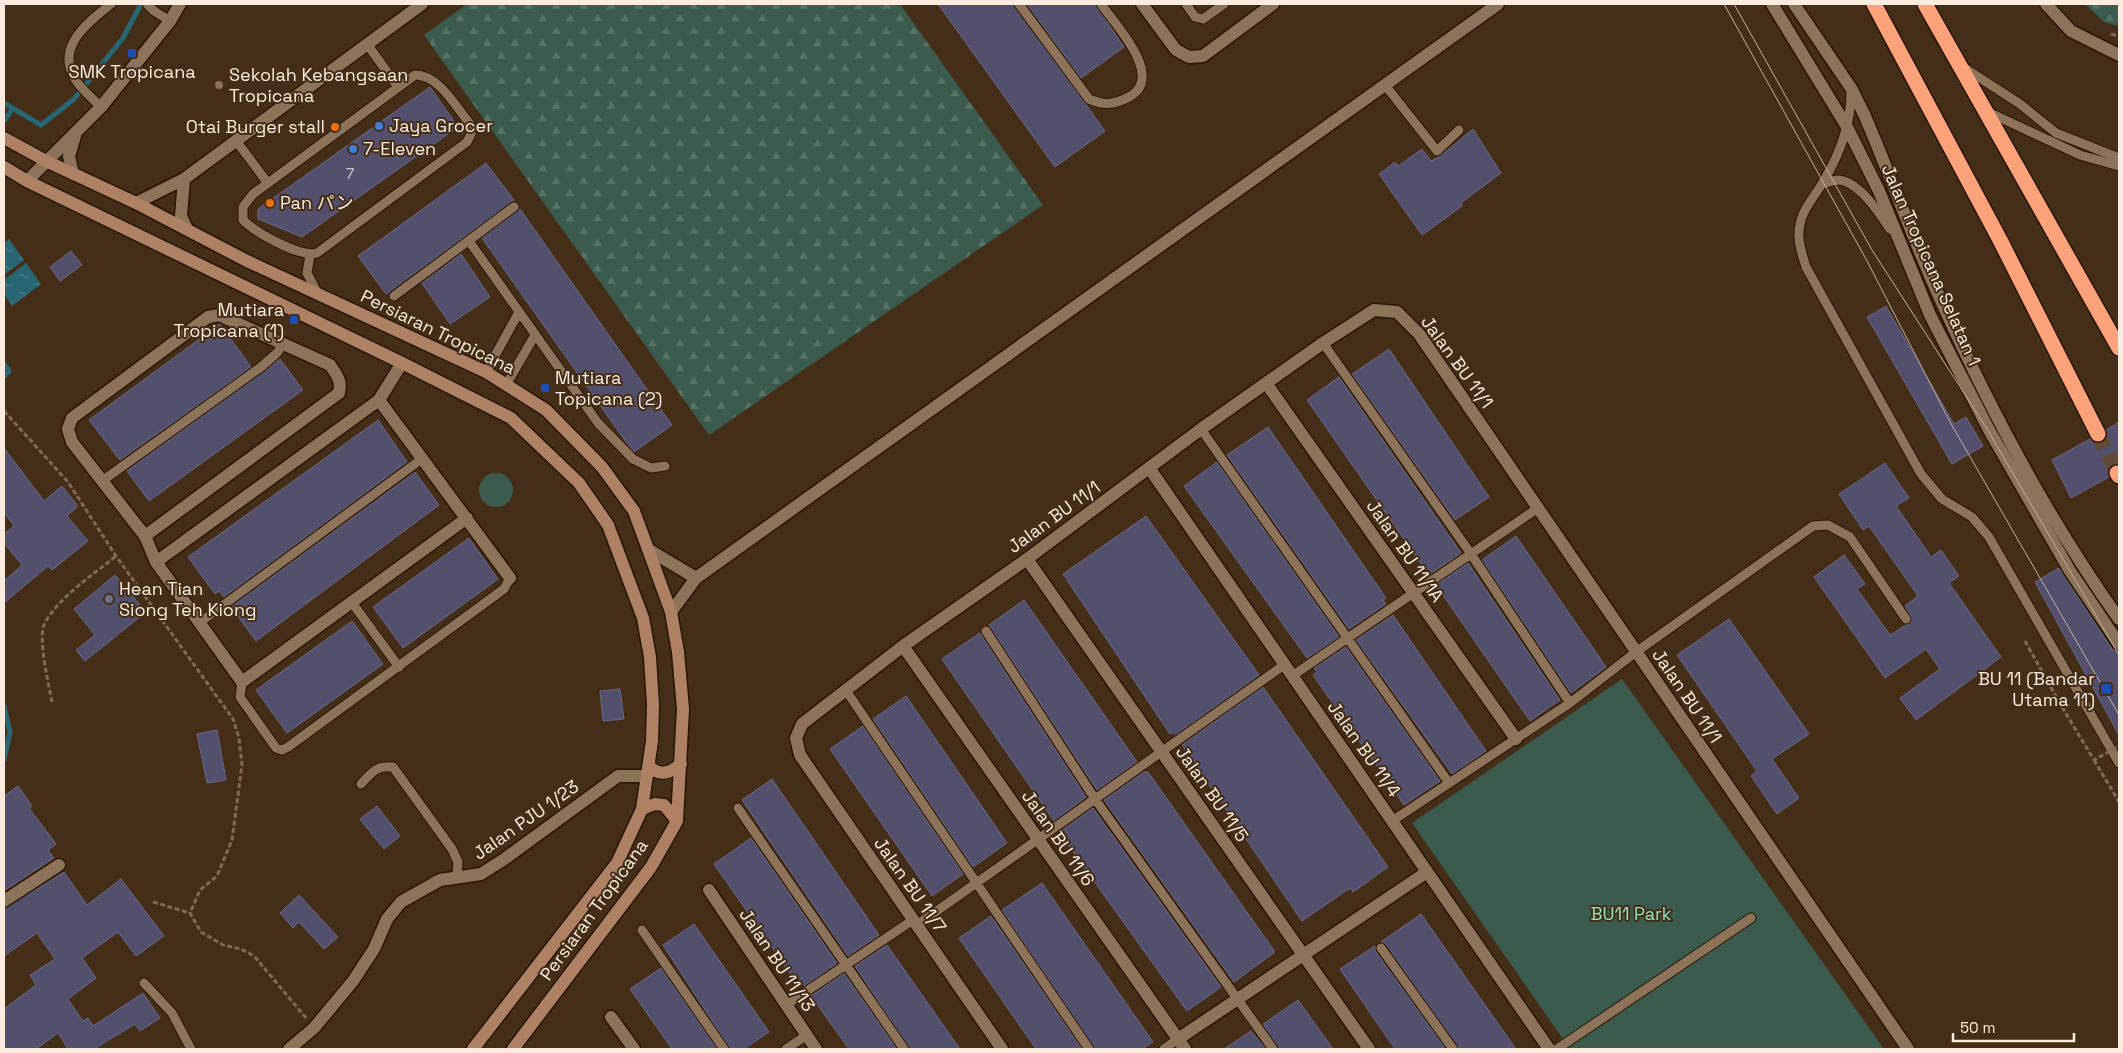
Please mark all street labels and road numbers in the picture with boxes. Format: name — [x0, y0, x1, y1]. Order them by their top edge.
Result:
street label: Jalan Tropicana Selatan 1 — [1877, 160, 1986, 369]
street label: Persiaran Tropicana — [357, 284, 519, 379]
street label: Jalan BU 11/1 — [1416, 311, 1499, 412]
street label: Jalan BU 11/1 — [1003, 475, 1104, 558]
street label: Jalan BU 11/1A — [1362, 495, 1449, 606]
street label: Jalan BU 11/1 — [1647, 644, 1727, 747]
street label: Jalan BU 11/4 — [1323, 696, 1406, 801]
street label: Jalan BU 11/5 — [1171, 741, 1254, 846]
street label: Jalan PJU 1/23 — [468, 775, 583, 865]
street label: Jalan BU 11/6 — [1017, 785, 1100, 890]
street label: Jalan BU 11/7 — [869, 833, 952, 937]
street label: Persiaran Tropicana — [535, 834, 653, 985]
street label: Jalan BU 11/13 — [734, 904, 820, 1016]

